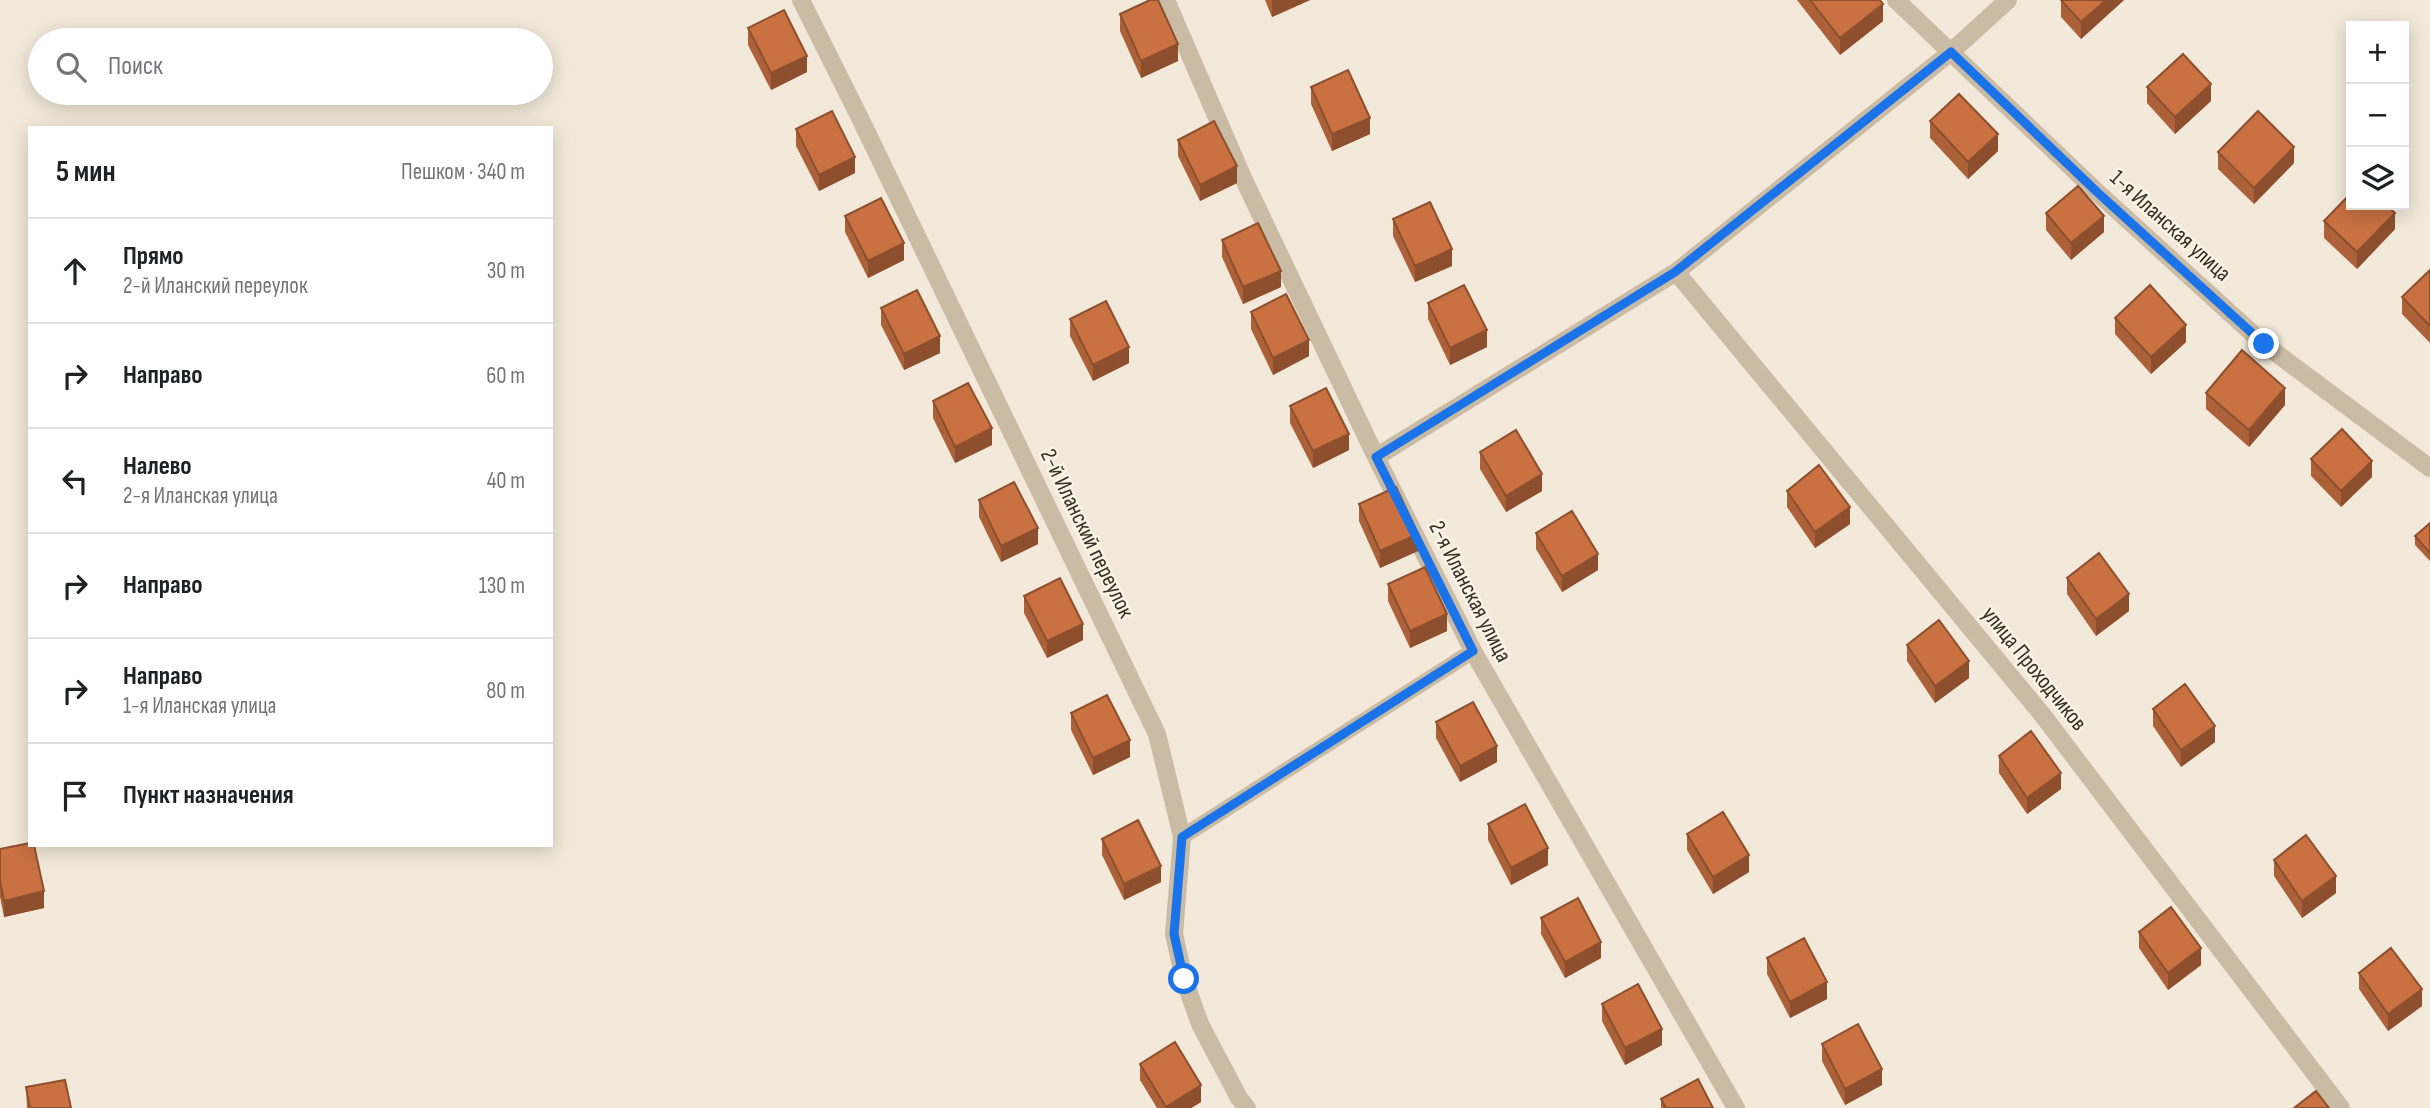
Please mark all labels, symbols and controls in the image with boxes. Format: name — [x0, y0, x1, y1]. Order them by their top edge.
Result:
map controls — [2346, 21, 2409, 210]
button: + — [2346, 21, 2409, 84]
search box — [28, 28, 553, 105]
icon: search — [52, 48, 90, 86]
text: Поиск — [108, 51, 163, 82]
button: − — [2346, 84, 2409, 147]
button: layers — [2346, 147, 2409, 210]
text: 5 мин — [56, 154, 116, 190]
text: Пешком · 340 m — [401, 158, 525, 186]
street label: 1-я Иланская улица — [2104, 164, 2237, 287]
text: Прямо — [123, 241, 184, 272]
icon: ahead — [56, 252, 94, 290]
text: 30 m — [487, 257, 525, 285]
text: 2-й Иланский переулок — [123, 272, 308, 300]
route end — [2248, 328, 2279, 359]
icon: right — [56, 357, 94, 395]
text: Направо — [123, 360, 202, 391]
text: 60 m — [486, 362, 525, 390]
street label: 2-й Иланский переулок — [1034, 444, 1140, 623]
text: Налево — [123, 451, 192, 482]
icon: left — [56, 462, 94, 500]
text: 40 m — [487, 467, 525, 495]
text: 2-я Иланская улица — [123, 482, 278, 510]
street label: 2-я Иланская улица — [1422, 516, 1518, 667]
icon: right — [56, 567, 94, 605]
text: Направо — [123, 570, 202, 601]
text: 130 m — [479, 572, 525, 600]
street label: улица Проходчиков — [1975, 601, 2093, 737]
text: Направо — [123, 661, 202, 692]
icon: right — [56, 672, 94, 710]
text: 80 m — [486, 677, 525, 705]
text: 1-я Иланская улица — [123, 692, 276, 720]
icon: arrive — [56, 777, 94, 815]
text: Пункт назначения — [123, 780, 294, 811]
route start — [1168, 963, 1199, 994]

